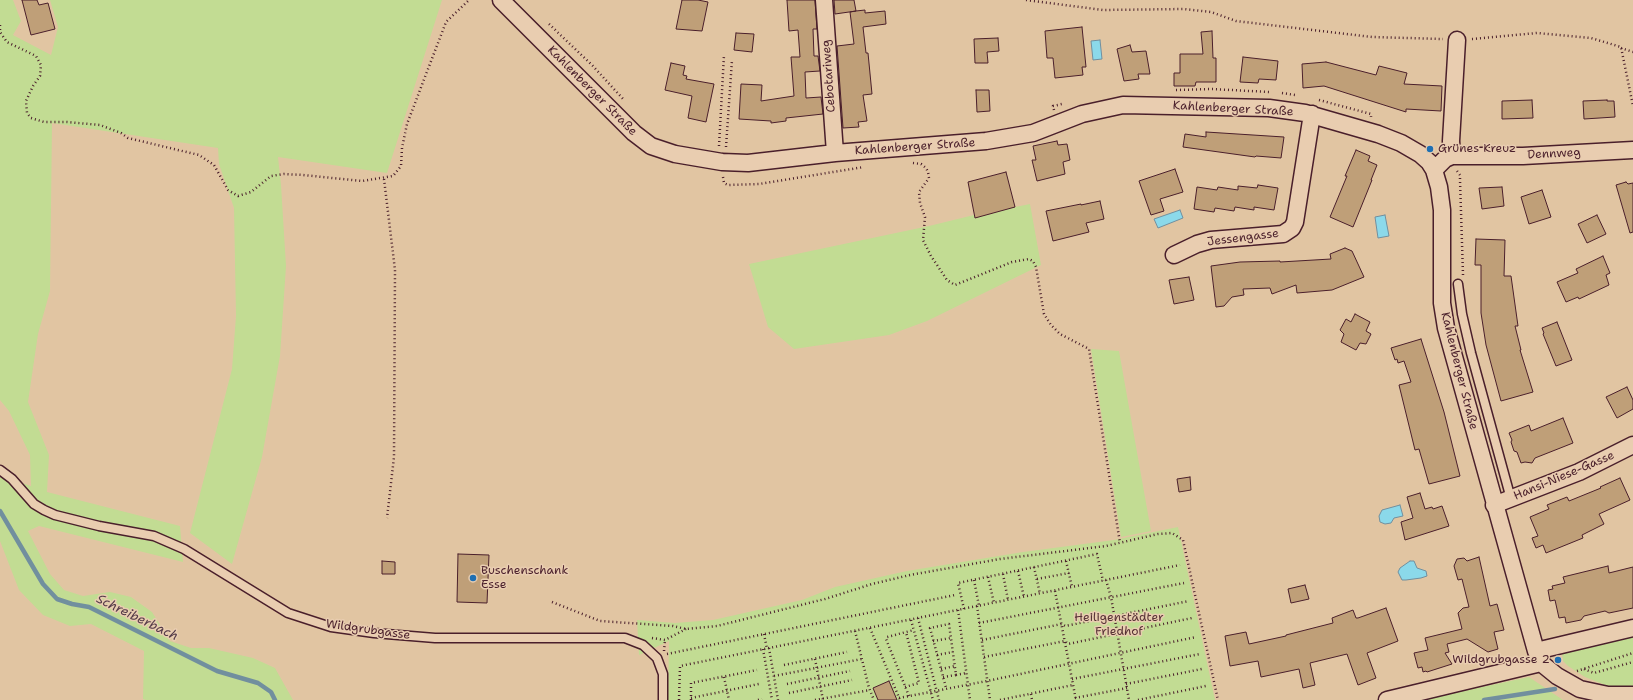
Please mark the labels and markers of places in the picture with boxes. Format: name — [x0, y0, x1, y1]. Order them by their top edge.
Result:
place label: Grünes Kreuz — [1438, 142, 1516, 156]
marker: Grünes Kreuz — [1425, 144, 1435, 154]
place label: Buschenschank Esse — [481, 564, 568, 592]
marker: Buschenschank Esse — [468, 573, 478, 583]
place label: Wildgrubgasse 2 — [1452, 653, 1550, 667]
marker: Wildgrubgasse 2 — [1553, 655, 1563, 665]

